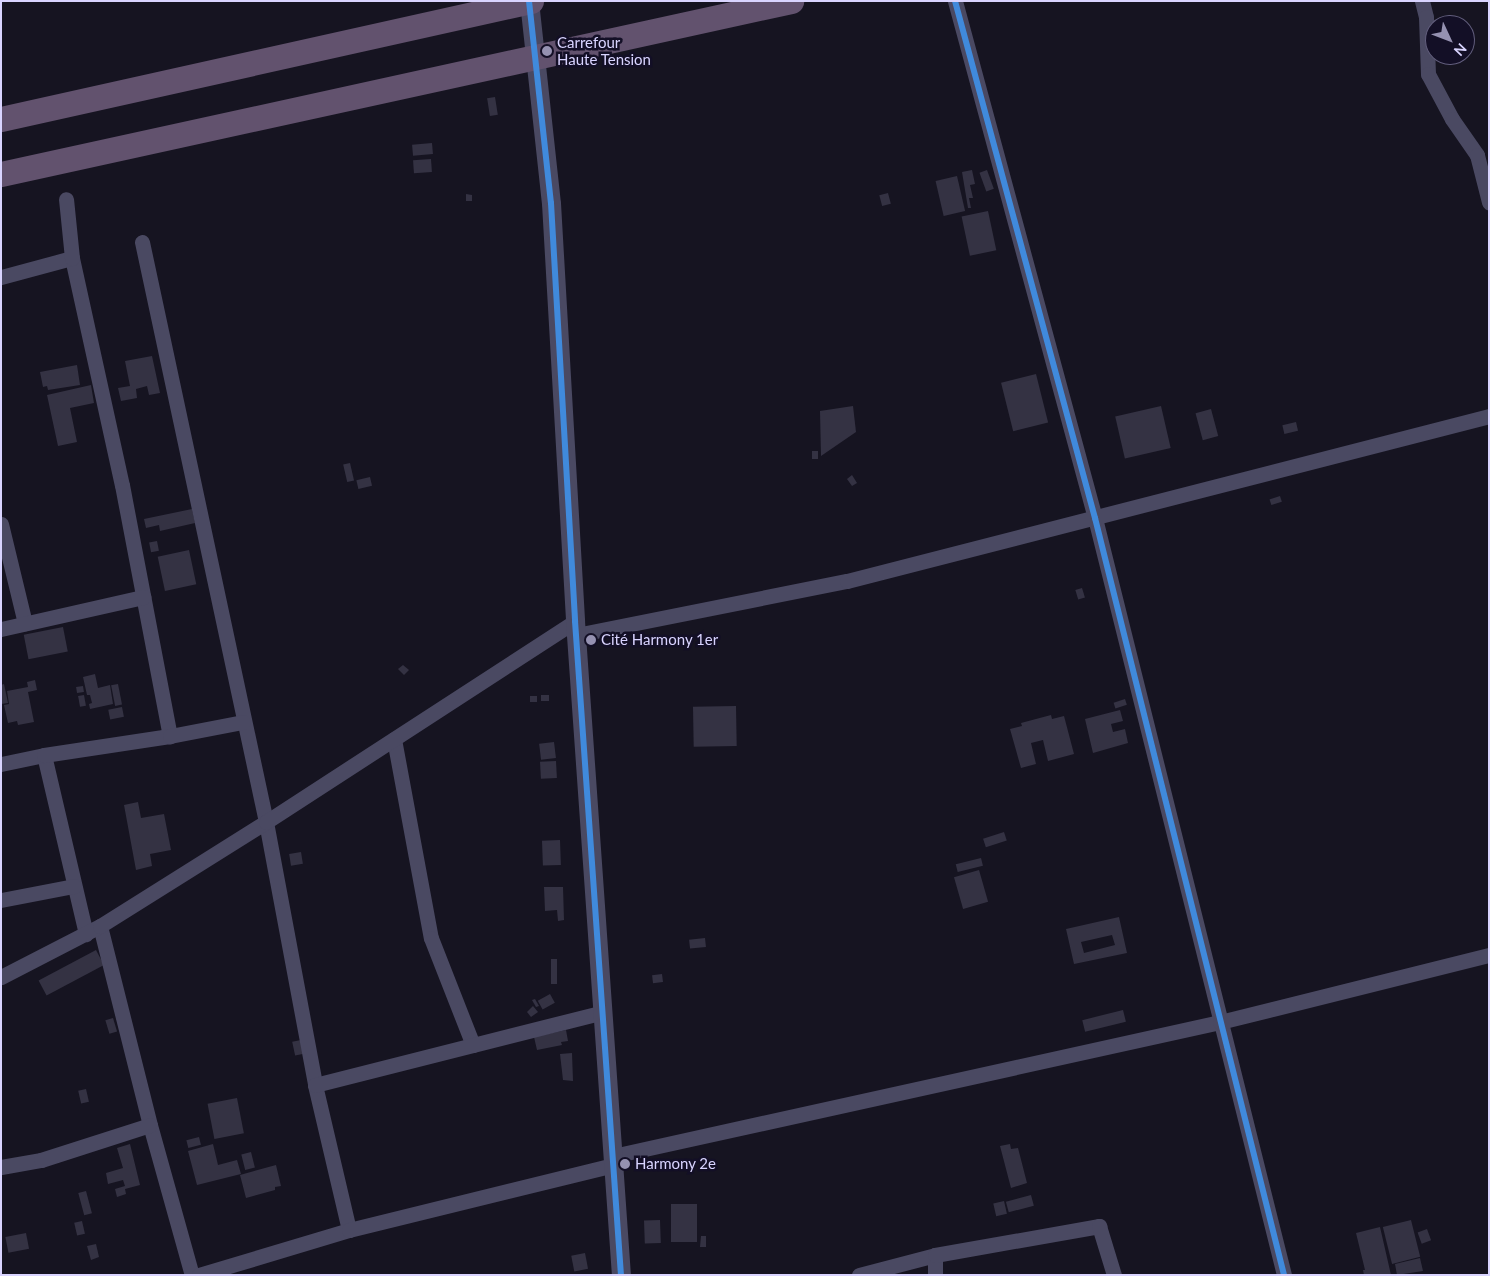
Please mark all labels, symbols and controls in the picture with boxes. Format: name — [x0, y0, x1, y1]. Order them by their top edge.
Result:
north arrow — [1425, 15, 1475, 65]
place label: Carrefour Haute Tension — [557, 33, 651, 68]
text: N — [1451, 40, 1471, 60]
marker: Carrefour Haute Tension — [541, 45, 553, 57]
place label: Cité Harmony 1er — [601, 631, 719, 649]
marker: Cité Harmony 1er — [585, 634, 597, 646]
place label: Harmony 2e — [635, 1155, 716, 1173]
marker: Harmony 2e — [619, 1158, 631, 1170]

